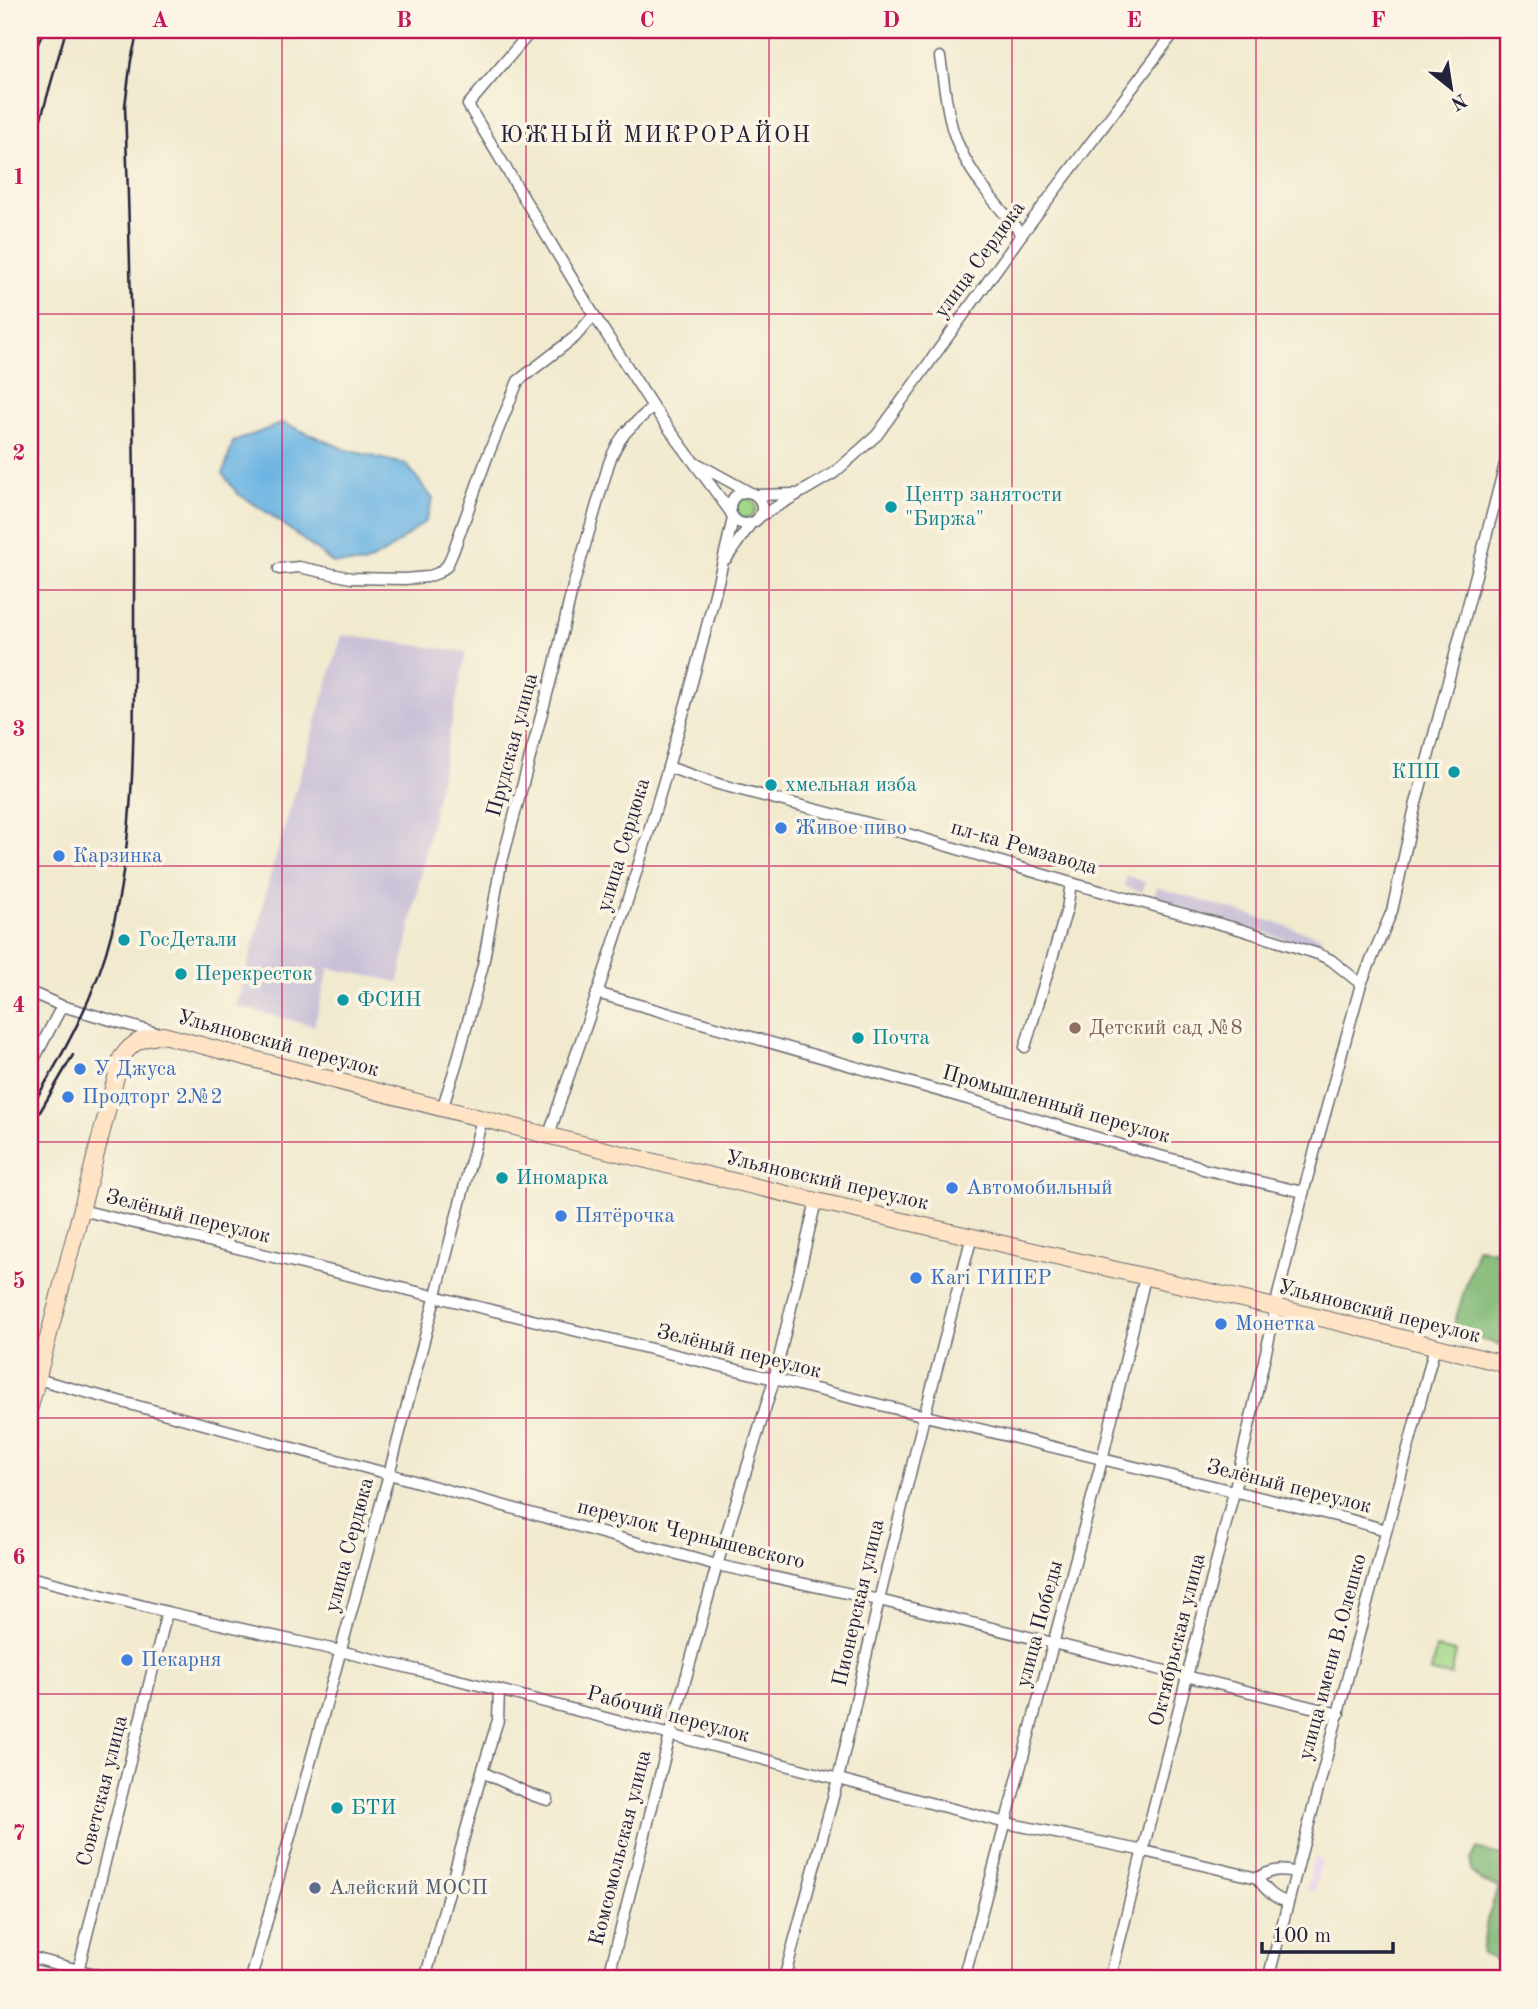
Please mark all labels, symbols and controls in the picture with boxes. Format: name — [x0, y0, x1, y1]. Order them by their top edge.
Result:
text: A — [151, 9, 169, 32]
text: B — [396, 9, 412, 32]
text: C — [639, 9, 655, 32]
text: D — [882, 9, 900, 32]
text: E — [1126, 9, 1142, 32]
text: F — [1370, 9, 1386, 32]
north arrow — [1416, 52, 1486, 122]
text: N — [1447, 89, 1469, 113]
district label: ЮЖНЫЙ МИКРОРАЙОН — [500, 119, 812, 147]
text: 1 — [12, 166, 26, 189]
street label: улица Сердюка — [931, 198, 1029, 322]
text: 2 — [12, 442, 26, 465]
place label: Центр занятости "Биржа" — [905, 485, 1062, 530]
marker: Центр занятости "Биржа" — [883, 499, 899, 515]
street label: Прудская улица — [484, 671, 542, 819]
text: 3 — [12, 718, 26, 741]
place label: КПП — [1392, 762, 1440, 783]
marker: КПП — [1446, 764, 1462, 780]
place label: хмельная изба — [785, 775, 917, 796]
street label: улица Сердюка — [594, 776, 654, 914]
marker: хмельная изба — [763, 777, 779, 793]
street label: пл-ка Ремзавода — [948, 817, 1100, 879]
place label: Живое пиво — [795, 818, 907, 839]
marker: Живое пиво — [773, 820, 789, 836]
place label: Карзинка — [73, 846, 162, 867]
marker: Карзинка — [51, 848, 67, 864]
place label: ГосДетали — [138, 930, 237, 951]
marker: ГосДетали — [116, 932, 132, 948]
place label: Перекресток — [195, 964, 313, 985]
marker: Перекресток — [173, 966, 189, 982]
place label: ФСИН — [357, 990, 421, 1011]
marker: ФСИН — [335, 992, 351, 1008]
text: 4 — [12, 994, 26, 1017]
street label: Ульяновский переулок — [175, 1007, 382, 1081]
place label: Детский сад №8 — [1089, 1018, 1243, 1039]
marker: Детский сад №8 — [1067, 1020, 1083, 1036]
place label: Почта — [872, 1028, 930, 1049]
marker: Почта — [850, 1030, 866, 1046]
place label: У Джуса — [94, 1059, 176, 1080]
marker: У Джуса — [72, 1061, 88, 1077]
street label: Промышленный переулок — [940, 1062, 1173, 1148]
place label: Продторг 2№2 — [82, 1087, 223, 1108]
marker: Продторг 2№2 — [60, 1089, 76, 1105]
street label: Ульяновский переулок — [723, 1147, 931, 1215]
place label: Иномарка — [516, 1168, 608, 1189]
marker: Иномарка — [494, 1170, 510, 1186]
place label: Автомобильный — [966, 1178, 1113, 1199]
marker: Автомобильный — [944, 1180, 960, 1196]
street label: Зелёный переулок — [104, 1186, 273, 1248]
place label: Пятёрочка — [575, 1206, 675, 1227]
marker: Пятёрочка — [553, 1208, 569, 1224]
place label: Kari ГИПЕР — [930, 1268, 1052, 1289]
text: 5 — [12, 1270, 26, 1293]
marker: Kari ГИПЕР — [908, 1270, 924, 1286]
street label: Ульяновский переулок — [1276, 1277, 1483, 1347]
place label: Монетка — [1235, 1314, 1315, 1335]
marker: Монетка — [1213, 1316, 1229, 1332]
street label: Зелёный переулок — [655, 1321, 824, 1383]
street label: Зелёный переулок — [1205, 1456, 1374, 1518]
street label: улица Сердюка — [322, 1475, 378, 1615]
street label: переулок Чернышевского — [575, 1497, 807, 1573]
street label: Пионерская улица — [830, 1517, 888, 1689]
text: 6 — [12, 1546, 26, 1569]
street label: Октябрьская улица — [1146, 1551, 1210, 1729]
street label: улица имени В.Олешко — [1295, 1551, 1371, 1763]
street label: улица Победы — [1013, 1558, 1067, 1690]
place label: Пекарня — [141, 1650, 222, 1671]
marker: Пекарня — [119, 1652, 135, 1668]
street label: Рабочий переулок — [584, 1683, 752, 1747]
street label: Советская улица — [74, 1713, 132, 1869]
street label: Комсомольская улица — [587, 1748, 655, 1948]
place label: БТИ — [351, 1798, 396, 1819]
marker: БТИ — [329, 1800, 345, 1816]
text: 7 — [12, 1822, 26, 1845]
place label: Алейский МОСП — [329, 1878, 488, 1899]
marker: Алейский МОСП — [307, 1880, 323, 1896]
scale bar — [1262, 1911, 1393, 1955]
text: 100 m — [1272, 1926, 1331, 1947]

